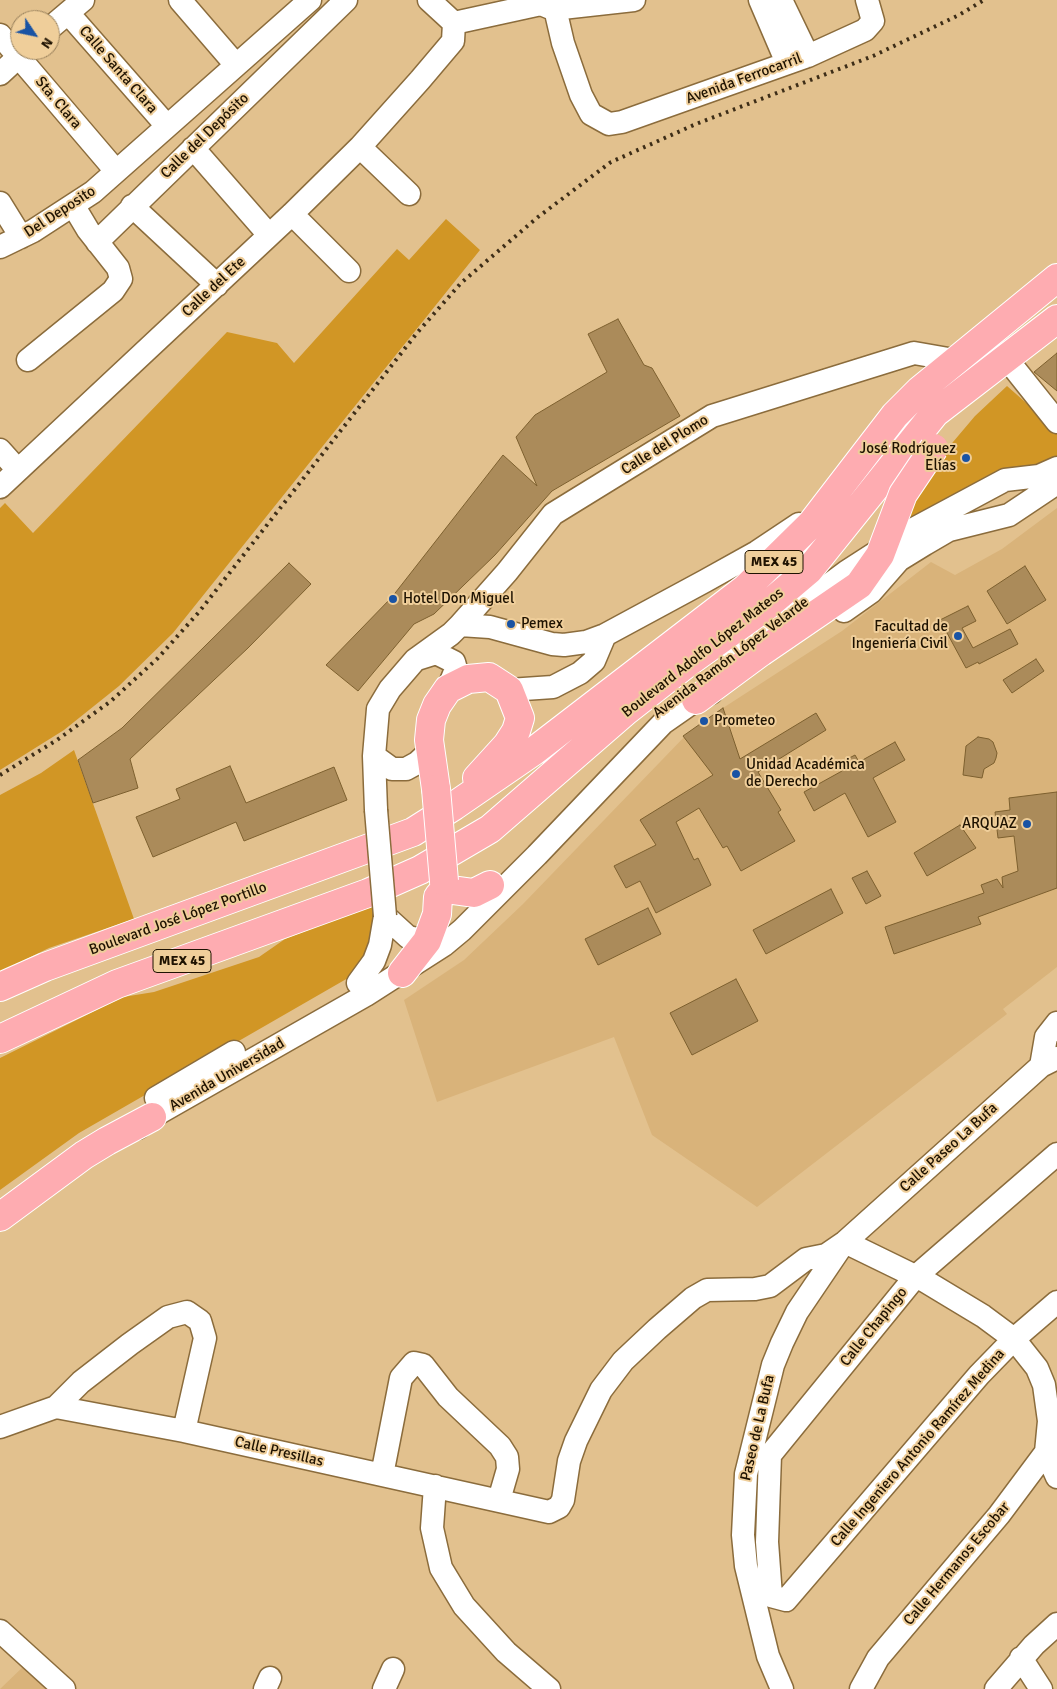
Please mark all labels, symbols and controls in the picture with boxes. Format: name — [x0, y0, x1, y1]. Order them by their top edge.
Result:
north arrow — [10, 10, 60, 60]
street label: Calle Santa Clara — [75, 22, 161, 118]
text: N — [37, 34, 57, 52]
street label: Avenida Ferrocarril — [684, 50, 804, 108]
street label: Sta. Clara — [31, 73, 85, 133]
street label: Calle del Depósito — [157, 89, 253, 183]
street label: Del Deposito — [21, 182, 99, 242]
street label: Calle del Ete — [179, 253, 249, 321]
street label: Calle del Plomo — [618, 411, 712, 479]
place label: José Rodríguez Elías — [859, 440, 956, 475]
marker: José Rodríguez Elías — [960, 452, 972, 464]
road number: MEX 45 — [745, 550, 803, 574]
street label: Boulevard Adolfo López Mateos — [619, 584, 787, 722]
place label: Hotel Don Miguel — [403, 590, 514, 608]
marker: Hotel Don Miguel — [387, 593, 399, 605]
street label: Avenida Ramón López Velarde — [649, 593, 813, 723]
place label: Pemex — [521, 615, 563, 633]
marker: Pemex — [505, 618, 517, 630]
place label: Facultad de Ingeniería Civil — [851, 618, 948, 653]
marker: Facultad de Ingeniería Civil — [952, 630, 964, 642]
place label: Prometeo — [714, 712, 775, 730]
marker: Prometeo — [698, 715, 710, 727]
place label: Unidad Académica de Derecho — [746, 756, 865, 791]
marker: Unidad Académica de Derecho — [730, 768, 742, 780]
place label: ARQUAZ — [962, 815, 1017, 833]
marker: ARQUAZ — [1021, 818, 1033, 830]
street label: Boulevard José López Portillo — [87, 878, 269, 960]
road number: MEX 45 — [153, 949, 211, 972]
street label: Avenida Universidad — [166, 1035, 288, 1115]
street label: Calle Paseo La Bufa — [896, 1099, 1002, 1197]
street label: Calle Chapingo — [837, 1284, 911, 1370]
street label: Calle Ingeniero Antonio Ramírez Medina — [827, 1345, 1009, 1551]
street label: Paseo de La Bufa — [737, 1373, 779, 1483]
street label: Calle Presillas — [233, 1433, 325, 1471]
street label: Calle Hermanos Escobar — [900, 1499, 1014, 1629]

